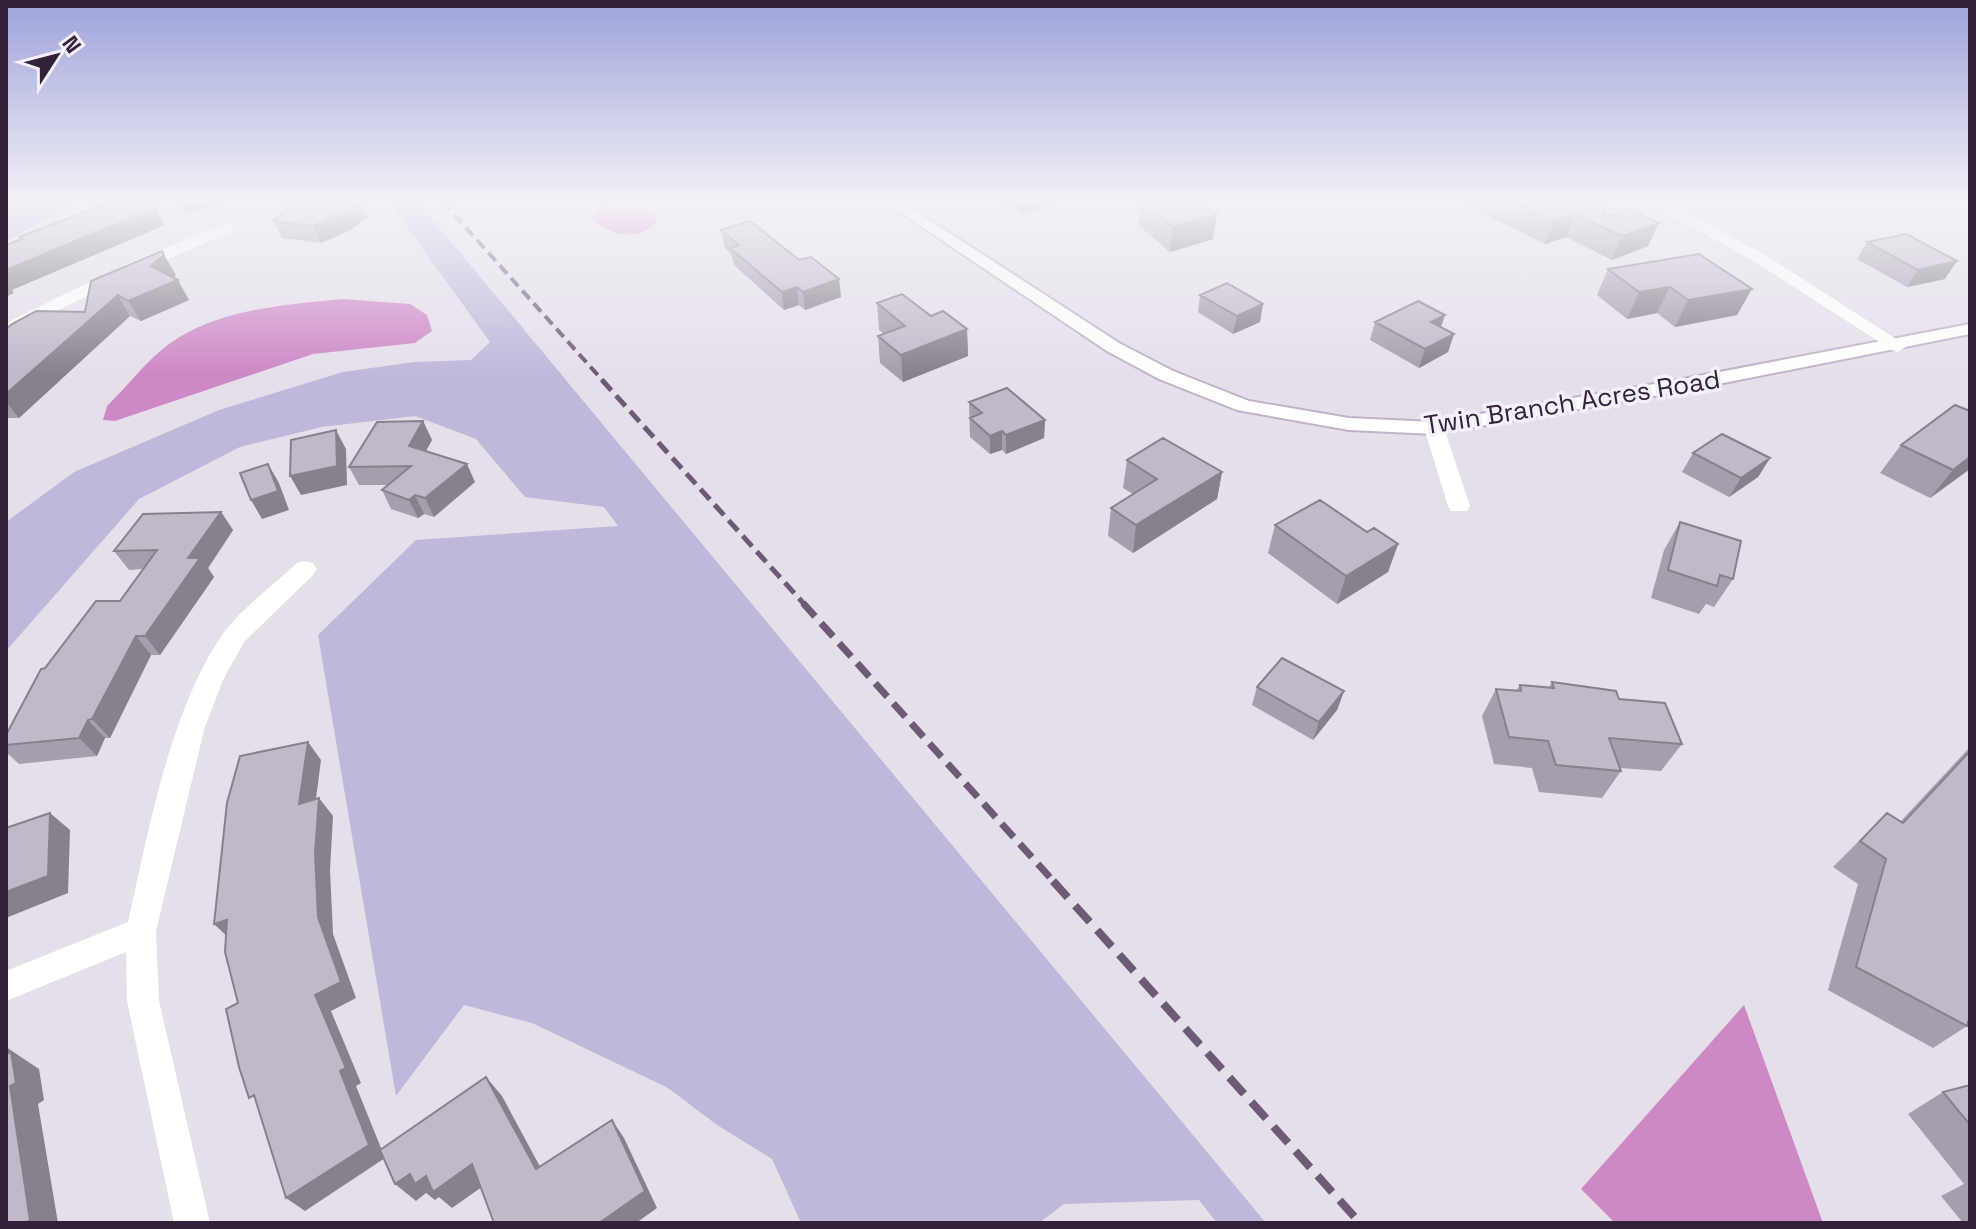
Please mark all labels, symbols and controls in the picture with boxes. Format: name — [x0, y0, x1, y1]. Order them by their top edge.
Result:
north arrow — [16, 16, 96, 96]
text: N — [57, 30, 88, 58]
street label: Twin Branch Acres Road — [1422, 362, 1722, 442]

